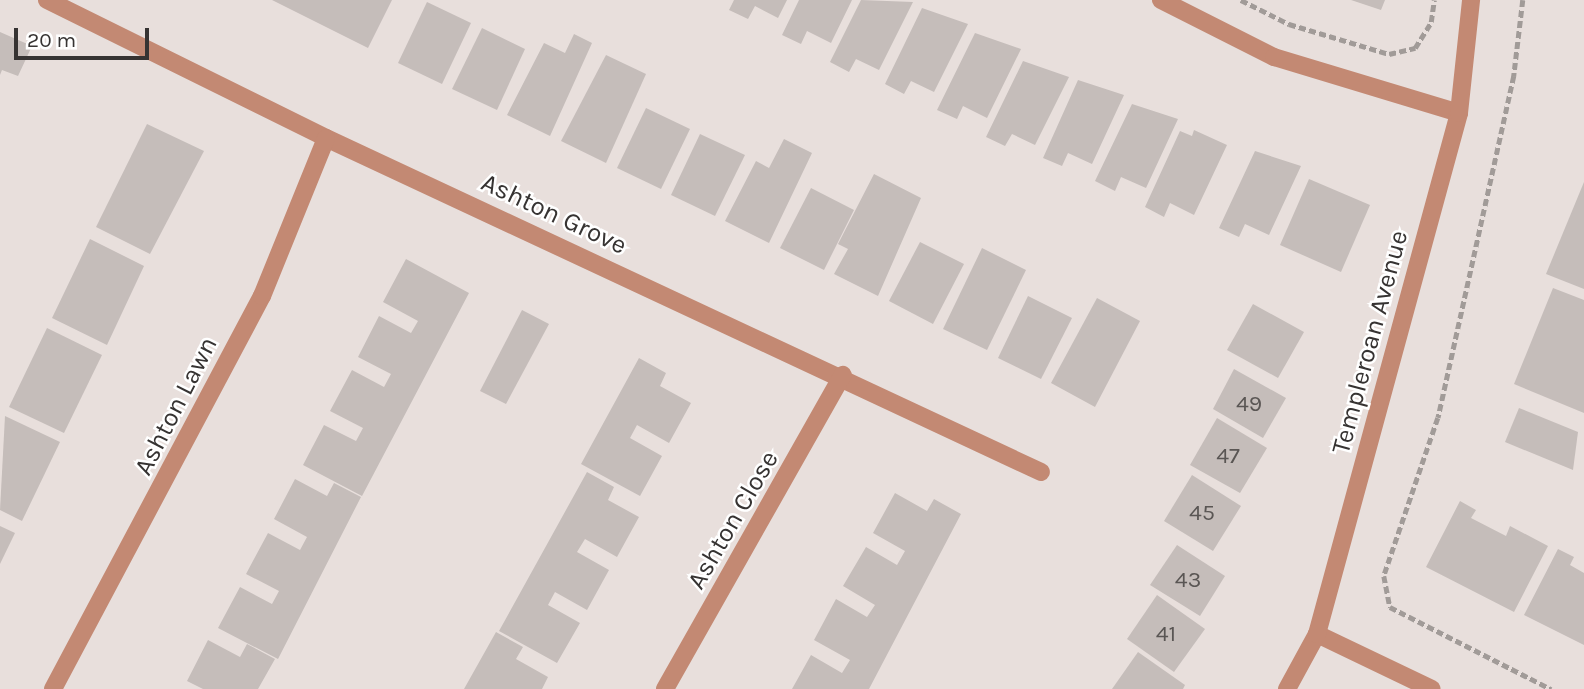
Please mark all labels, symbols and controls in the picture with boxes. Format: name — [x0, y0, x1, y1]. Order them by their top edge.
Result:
scale bar — [18, 14, 152, 58]
text: 20 m — [27, 28, 76, 52]
street label: Ashton Grove — [476, 167, 632, 261]
street label: Templeroan Avenue — [1325, 227, 1415, 457]
street label: Ashton Lawn — [128, 332, 224, 480]
house number: 49 — [1236, 390, 1262, 418]
house number: 47 — [1216, 442, 1240, 470]
street label: Ashton Close — [681, 445, 785, 595]
house number: 45 — [1189, 499, 1215, 527]
house number: 43 — [1175, 566, 1201, 594]
house number: 41 — [1156, 620, 1176, 648]

